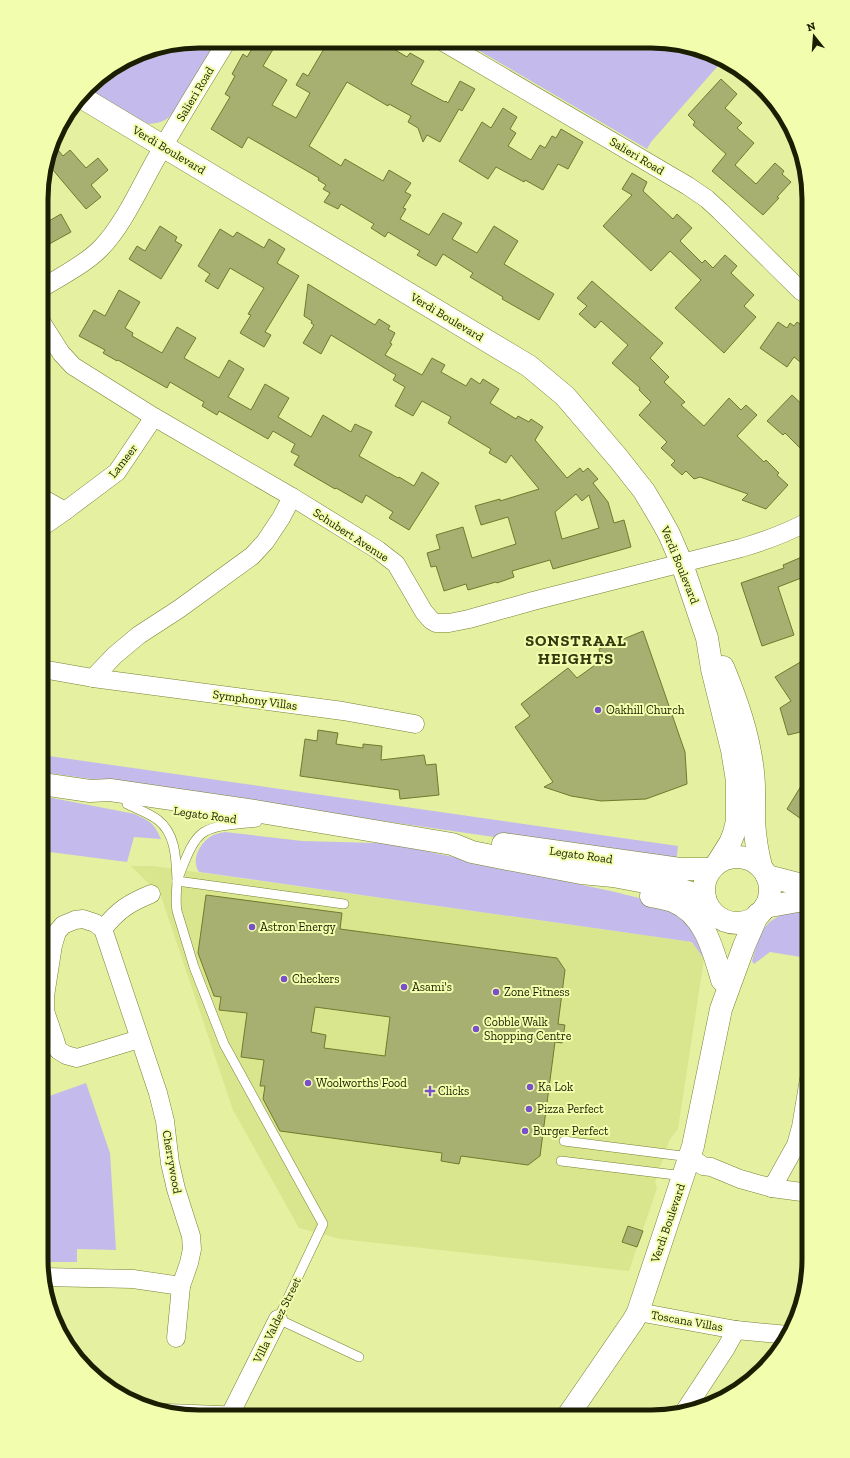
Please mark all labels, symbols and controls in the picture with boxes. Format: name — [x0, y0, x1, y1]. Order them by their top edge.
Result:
north arrow — [794, 16, 834, 56]
text: N — [805, 19, 818, 34]
street label: Salieri Road — [173, 64, 217, 124]
street label: Verdi Boulevard — [129, 122, 208, 177]
street label: Salieri Road — [607, 134, 667, 178]
street label: Verdi Boulevard — [407, 289, 486, 344]
street label: Lameer — [105, 441, 141, 481]
street label: Schubert Avenue — [311, 505, 392, 565]
street label: Verdi Boulevard — [658, 523, 702, 606]
district label: SONSTRAAL HEIGHTS — [525, 631, 627, 668]
street label: Symphony Villas — [212, 687, 298, 713]
place label: Oakhill Church — [606, 703, 685, 717]
marker: Oakhill Church — [593, 705, 603, 715]
street label: Legato Road — [172, 804, 238, 826]
street label: Legato Road — [548, 844, 614, 866]
place label: Astron Energy — [260, 920, 336, 934]
marker: Astron Energy — [247, 922, 257, 932]
place label: Checkers — [292, 972, 340, 986]
marker: Checkers — [279, 974, 289, 984]
place label: Asami's — [412, 980, 452, 994]
marker: Asami's — [399, 982, 409, 992]
place label: Zone Fitness — [504, 985, 570, 999]
marker: Zone Fitness — [491, 987, 501, 997]
place label: Cobble Walk Shopping Centre — [484, 1015, 572, 1043]
marker: Cobble Walk Shopping Centre — [471, 1024, 481, 1034]
place label: Woolworths Food — [316, 1076, 407, 1090]
marker: Woolworths Food — [303, 1078, 313, 1088]
place label: Ka Lok — [538, 1080, 574, 1094]
marker: Ka Lok — [525, 1082, 535, 1092]
place label: Clicks — [438, 1084, 469, 1098]
marker: Clicks — [425, 1086, 435, 1096]
place label: Pizza Perfect — [537, 1102, 604, 1116]
marker: Pizza Perfect — [524, 1104, 534, 1114]
place label: Burger Perfect — [533, 1124, 609, 1138]
marker: Burger Perfect — [520, 1126, 530, 1136]
street label: Cherrywood — [160, 1129, 185, 1195]
street label: Verdi Boulevard — [648, 1181, 688, 1265]
street label: Villa Valdez Street — [250, 1274, 304, 1366]
street label: Toscana Villas — [650, 1308, 724, 1334]

